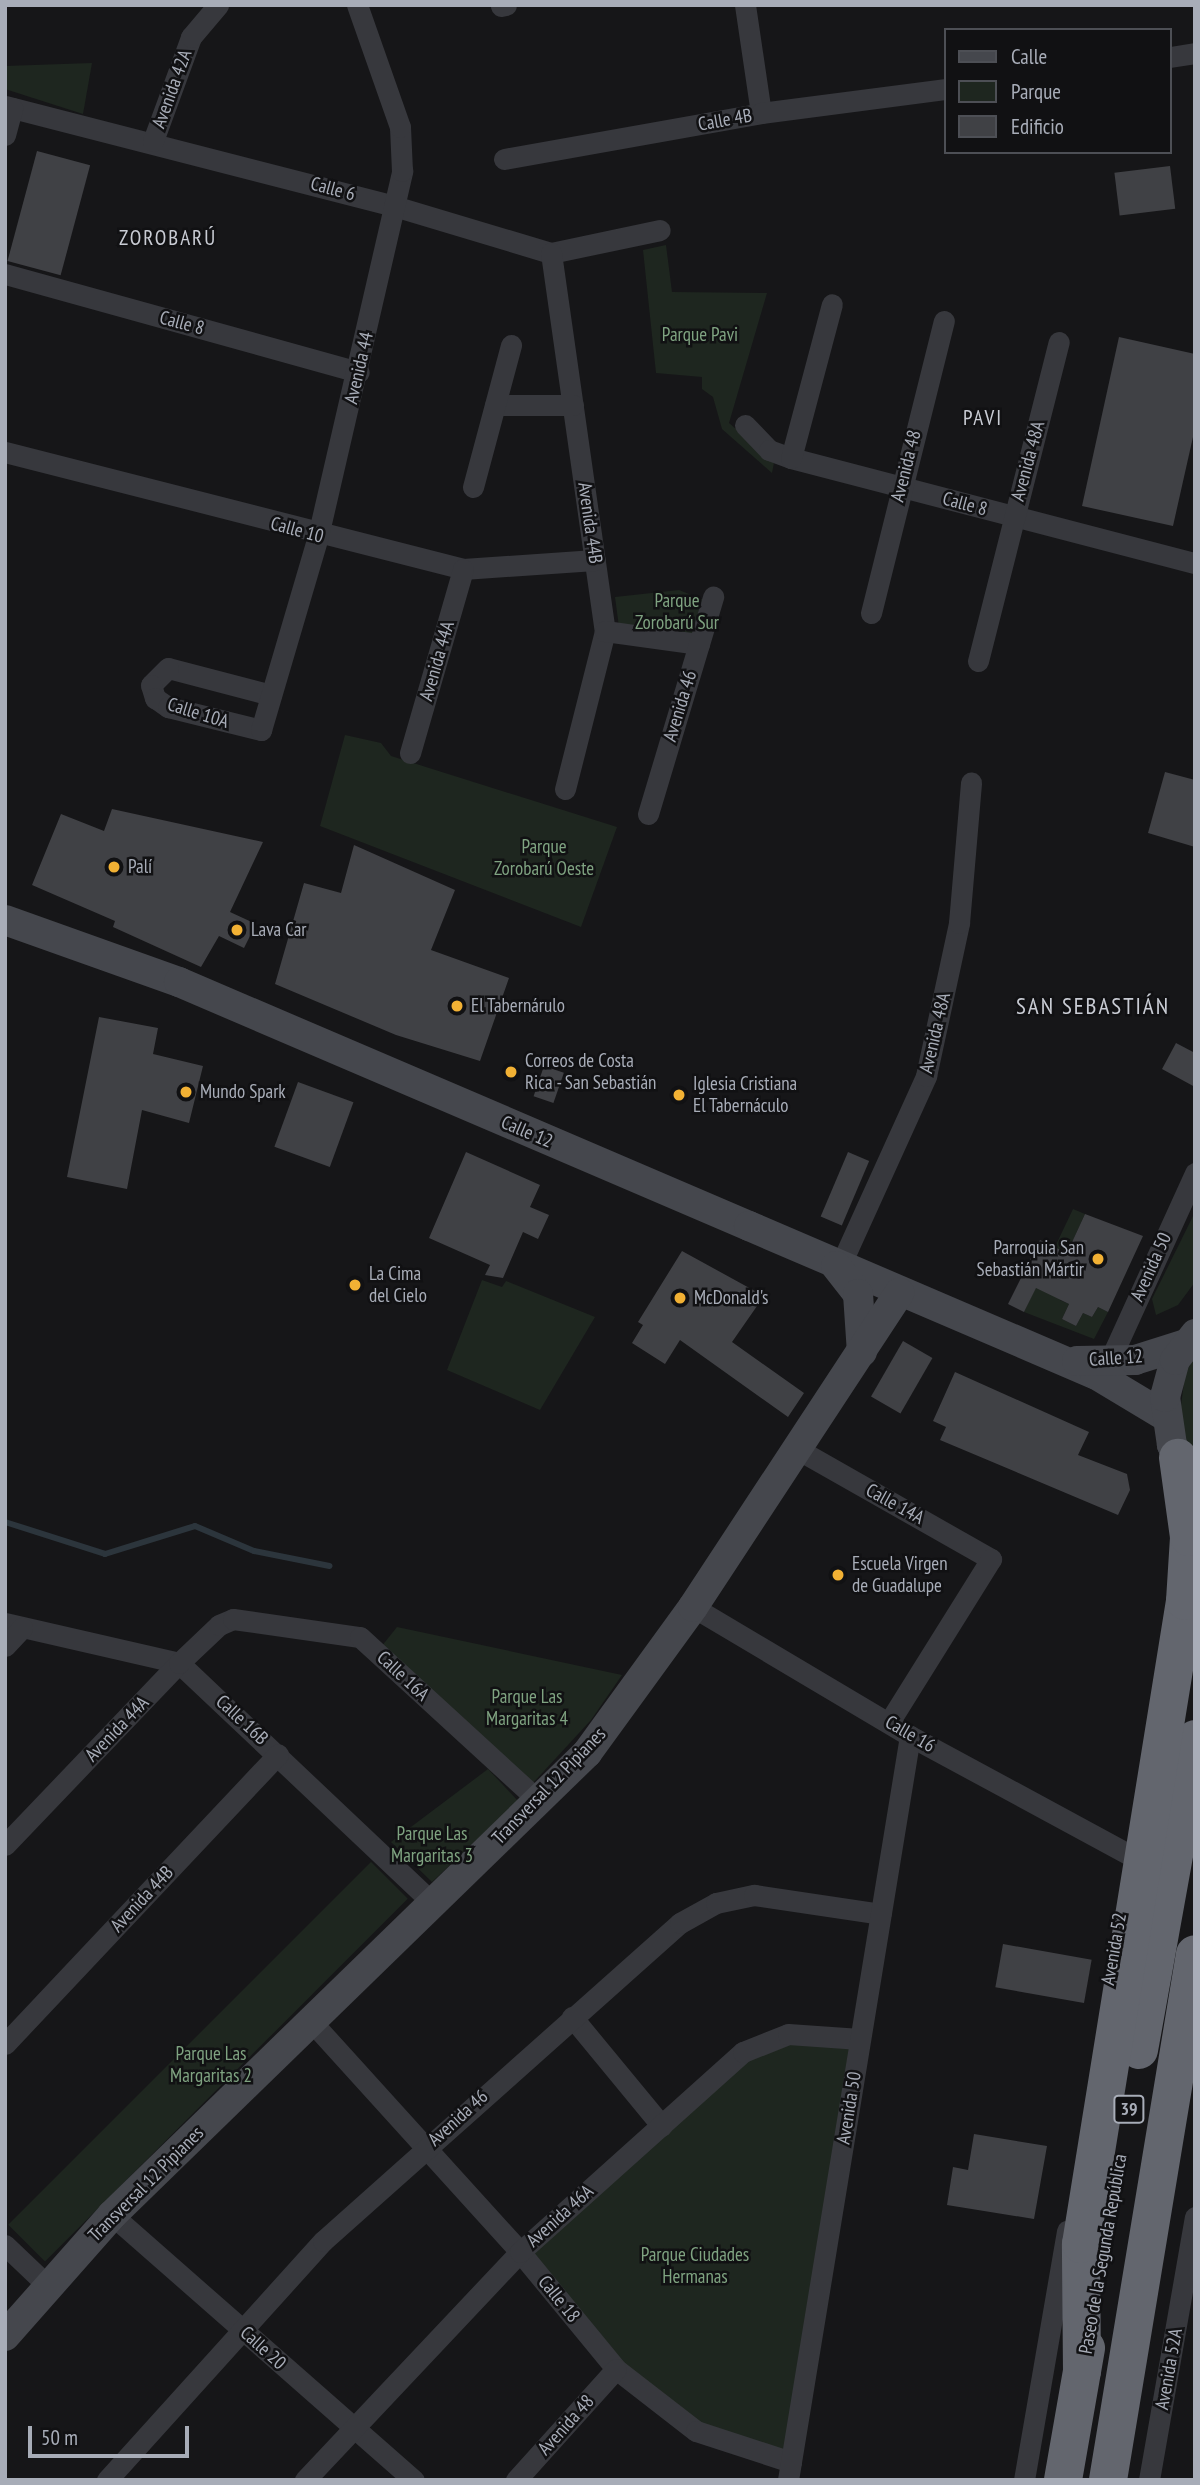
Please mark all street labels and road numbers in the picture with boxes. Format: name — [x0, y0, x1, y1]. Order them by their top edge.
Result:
street label: Avenida 42A — [147, 47, 197, 131]
street label: Calle 4B — [696, 104, 754, 136]
street label: Calle 6 — [308, 172, 358, 206]
street label: Calle 8 — [157, 306, 207, 340]
street label: Avenida 44 — [340, 330, 378, 406]
street label: Avenida 48A — [1006, 418, 1050, 504]
street label: Avenida 48 — [886, 428, 926, 504]
street label: Avenida 44B — [573, 481, 607, 565]
street label: Calle 8 — [940, 487, 990, 521]
street label: Calle 10 — [268, 512, 326, 548]
street label: Avenida 44A — [415, 618, 459, 704]
street label: Avenida 46 — [658, 668, 702, 744]
street label: Calle 10A — [165, 693, 231, 733]
street label: Avenida 48A — [915, 990, 955, 1076]
street label: Calle 12 — [498, 1111, 556, 1153]
street label: Avenida 50 — [1126, 1229, 1176, 1305]
street label: Calle 12 — [1088, 1345, 1144, 1371]
street label: Calle 14A — [862, 1479, 928, 1529]
street label: Calle 16A — [372, 1646, 434, 1706]
street label: Calle 16B — [211, 1690, 273, 1750]
street label: Avenida 44A — [80, 1692, 154, 1766]
street label: Calle 16 — [881, 1711, 939, 1757]
street label: Transversal 12 Pipianes — [487, 1723, 611, 1849]
street label: Avenida 44B — [106, 1861, 178, 1937]
street label: Avenida 52 — [1096, 1911, 1132, 1987]
street label: Avenida 50 — [832, 2070, 866, 2146]
street label: Avenida 46 — [423, 2085, 493, 2151]
road number: 39 — [1113, 2094, 1145, 2124]
street label: Transversal 12 Pipianes — [84, 2122, 208, 2246]
street label: Paseo de la Segunda República — [1074, 2152, 1132, 2356]
street label: Avenida 46A — [522, 2180, 598, 2252]
street label: Calle 18 — [533, 2271, 585, 2327]
street label: Calle 20 — [235, 2322, 291, 2374]
street label: Avenida 52A — [1151, 2327, 1187, 2411]
street label: Avenida 48 — [533, 2390, 599, 2460]

